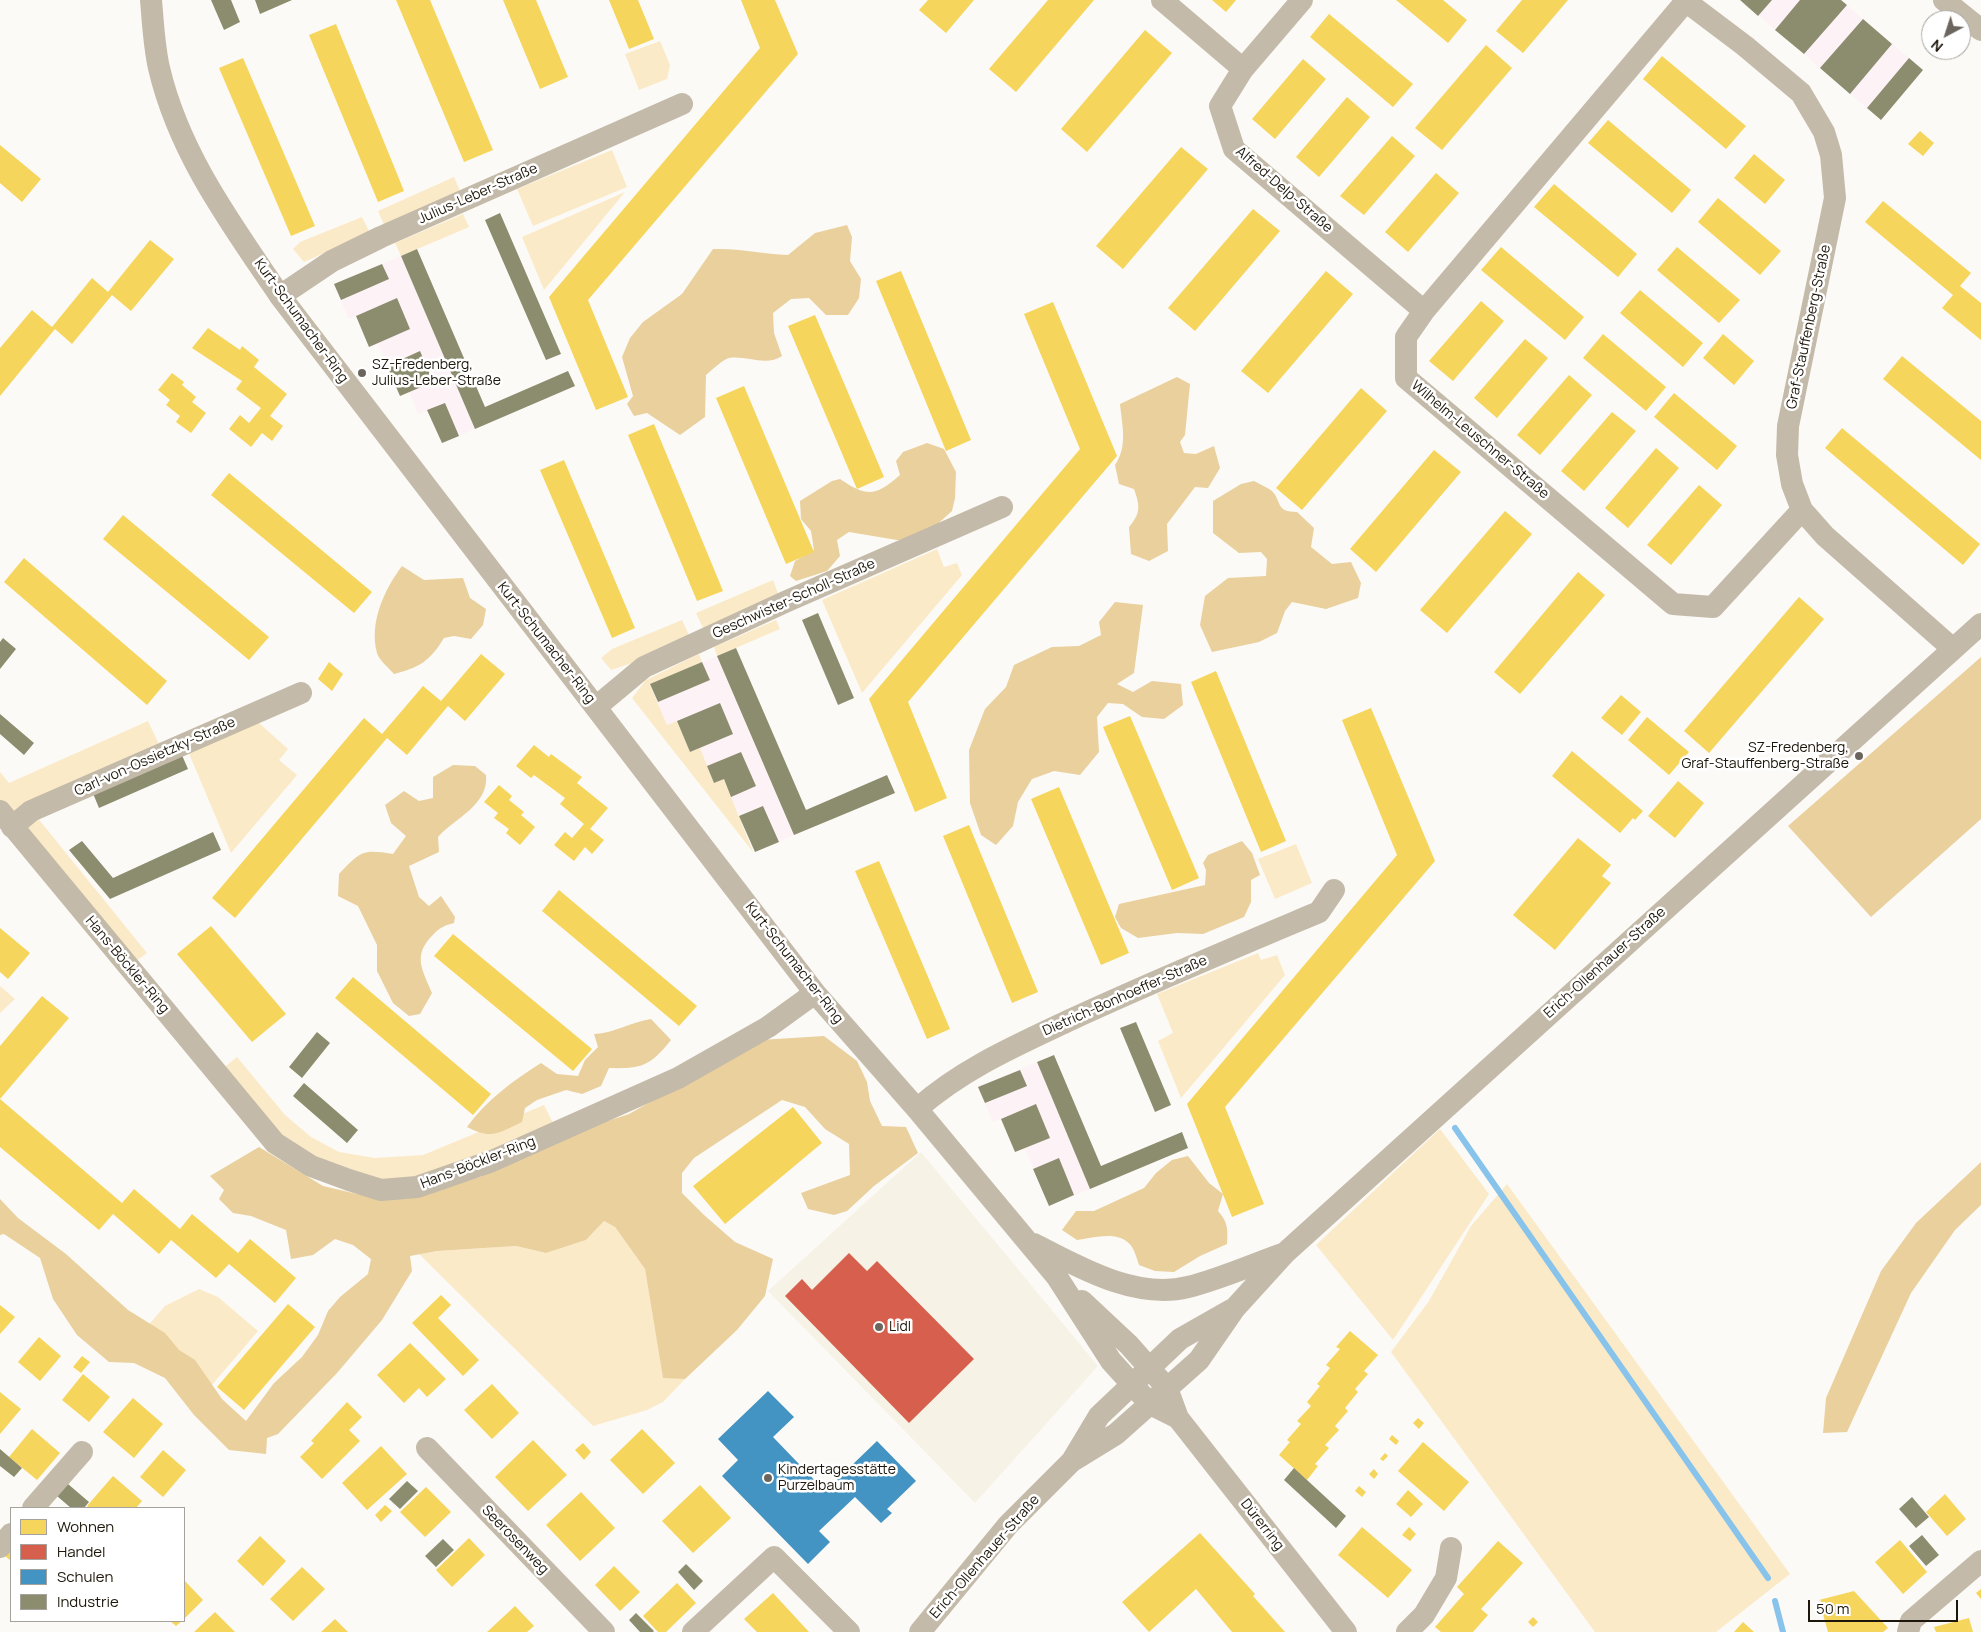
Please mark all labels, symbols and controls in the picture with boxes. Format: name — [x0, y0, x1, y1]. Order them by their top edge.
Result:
north arrow — [1921, 10, 1971, 60]
text: N — [1927, 36, 1947, 57]
street label: Alfred-Delp-Straße — [1232, 143, 1336, 237]
street label: Julius-Leber-Straße — [416, 160, 540, 228]
street label: Graf-Stauffenberg-Straße — [1783, 243, 1835, 411]
street label: Kurt-Schumacher-Ring — [250, 256, 352, 386]
place label: SZ-Fredenberg, Julius-Leber-Straße — [372, 357, 501, 390]
marker: SZ-Fredenberg, Julius-Leber-Straße — [356, 367, 368, 379]
street label: Wilhelm-Leuschner-Straße — [1408, 377, 1552, 503]
street label: Geschwister-Scholl-Straße — [710, 556, 878, 642]
street label: Kurt-Schumacher-Ring — [493, 579, 599, 707]
street label: Carl-von-Ossietzky-Straße — [72, 714, 238, 800]
place label: SZ-Fredenberg, Graf-Stauffenberg-Straße — [1681, 740, 1849, 772]
marker: SZ-Fredenberg, Graf-Stauffenberg-Straße — [1853, 750, 1865, 762]
street label: Kurt-Schumacher-Ring — [741, 899, 847, 1027]
street label: Erich-Ollenhauer-Straße — [1541, 904, 1669, 1022]
street label: Hans-Böckler-Ring — [82, 913, 172, 1017]
street label: Dietrich-Bonhoeffer-Straße — [1040, 952, 1210, 1040]
street label: Hans-Böckler-Ring — [418, 1133, 538, 1193]
place label: Lidl — [889, 1319, 911, 1335]
marker: Lidl — [873, 1321, 885, 1333]
place label: Kindertagesstätte Purzelbaum — [778, 1462, 896, 1494]
marker: Kindertagesstätte Purzelbaum — [762, 1472, 774, 1484]
street label: Erich-Ollenhauer-Straße — [927, 1492, 1043, 1622]
street label: Dürerring — [1237, 1496, 1287, 1554]
street label: Seerosenweg — [478, 1502, 552, 1578]
legend — [10, 1507, 185, 1622]
text: Wohnen — [57, 1516, 114, 1537]
text: Handel — [57, 1541, 106, 1562]
text: Schulen — [57, 1566, 113, 1587]
scale bar — [1811, 1590, 1961, 1622]
text: Industrie — [57, 1591, 119, 1612]
text: 50 m — [1816, 1598, 1850, 1619]

